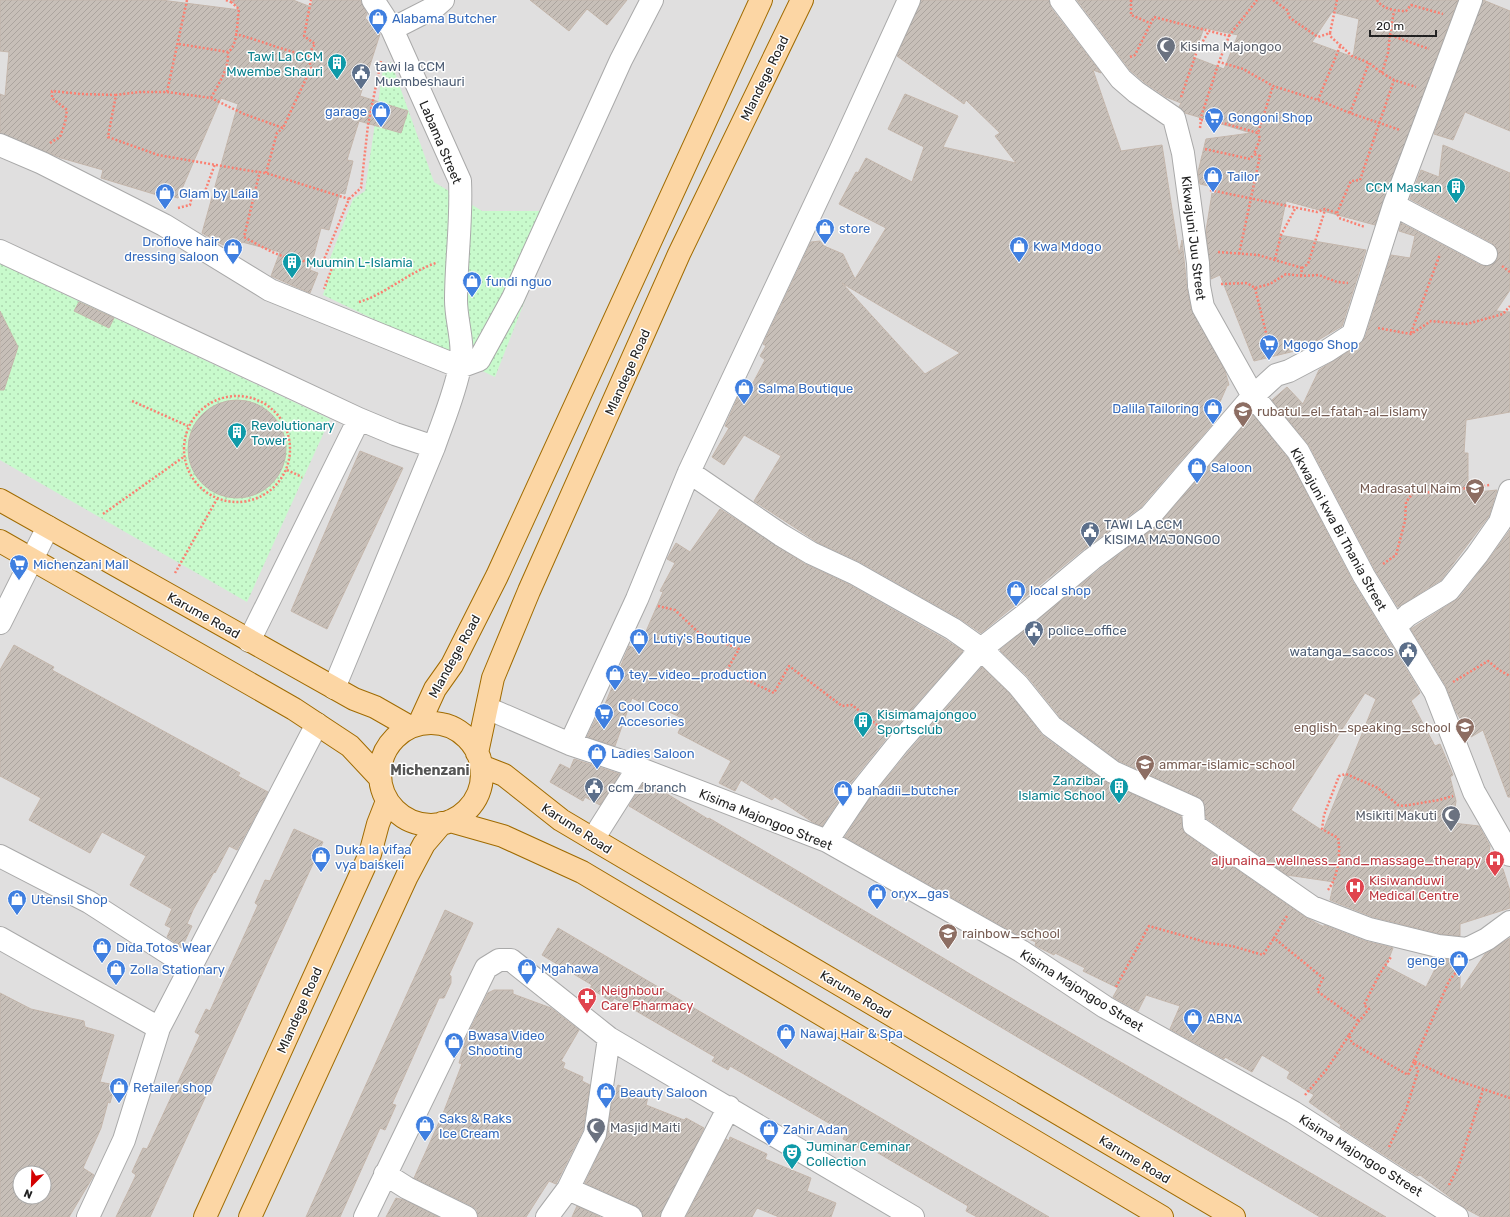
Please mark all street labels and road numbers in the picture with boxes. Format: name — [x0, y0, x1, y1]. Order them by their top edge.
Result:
street label: Mlandege Road — [737, 33, 792, 124]
street label: Labama Street — [416, 98, 465, 186]
street label: Kikwajuni Juu Street — [1178, 175, 1209, 301]
street label: Mlandege Road — [602, 327, 654, 418]
street label: Kikwajuni kwa Bi Thania Street — [1287, 445, 1390, 613]
street label: Karume Road — [165, 589, 243, 642]
street label: Mlandege Road — [425, 612, 484, 701]
street label: Kisima Majongoo Street — [697, 786, 835, 854]
street label: Karume Road — [539, 800, 615, 857]
street label: Kisima Majongoo Street — [1017, 946, 1146, 1035]
street label: Mlandege Road — [274, 965, 326, 1056]
street label: Karume Road — [817, 967, 894, 1022]
street label: Kisima Majongoo Street — [1296, 1111, 1425, 1200]
street label: Karume Road — [1096, 1132, 1173, 1187]

